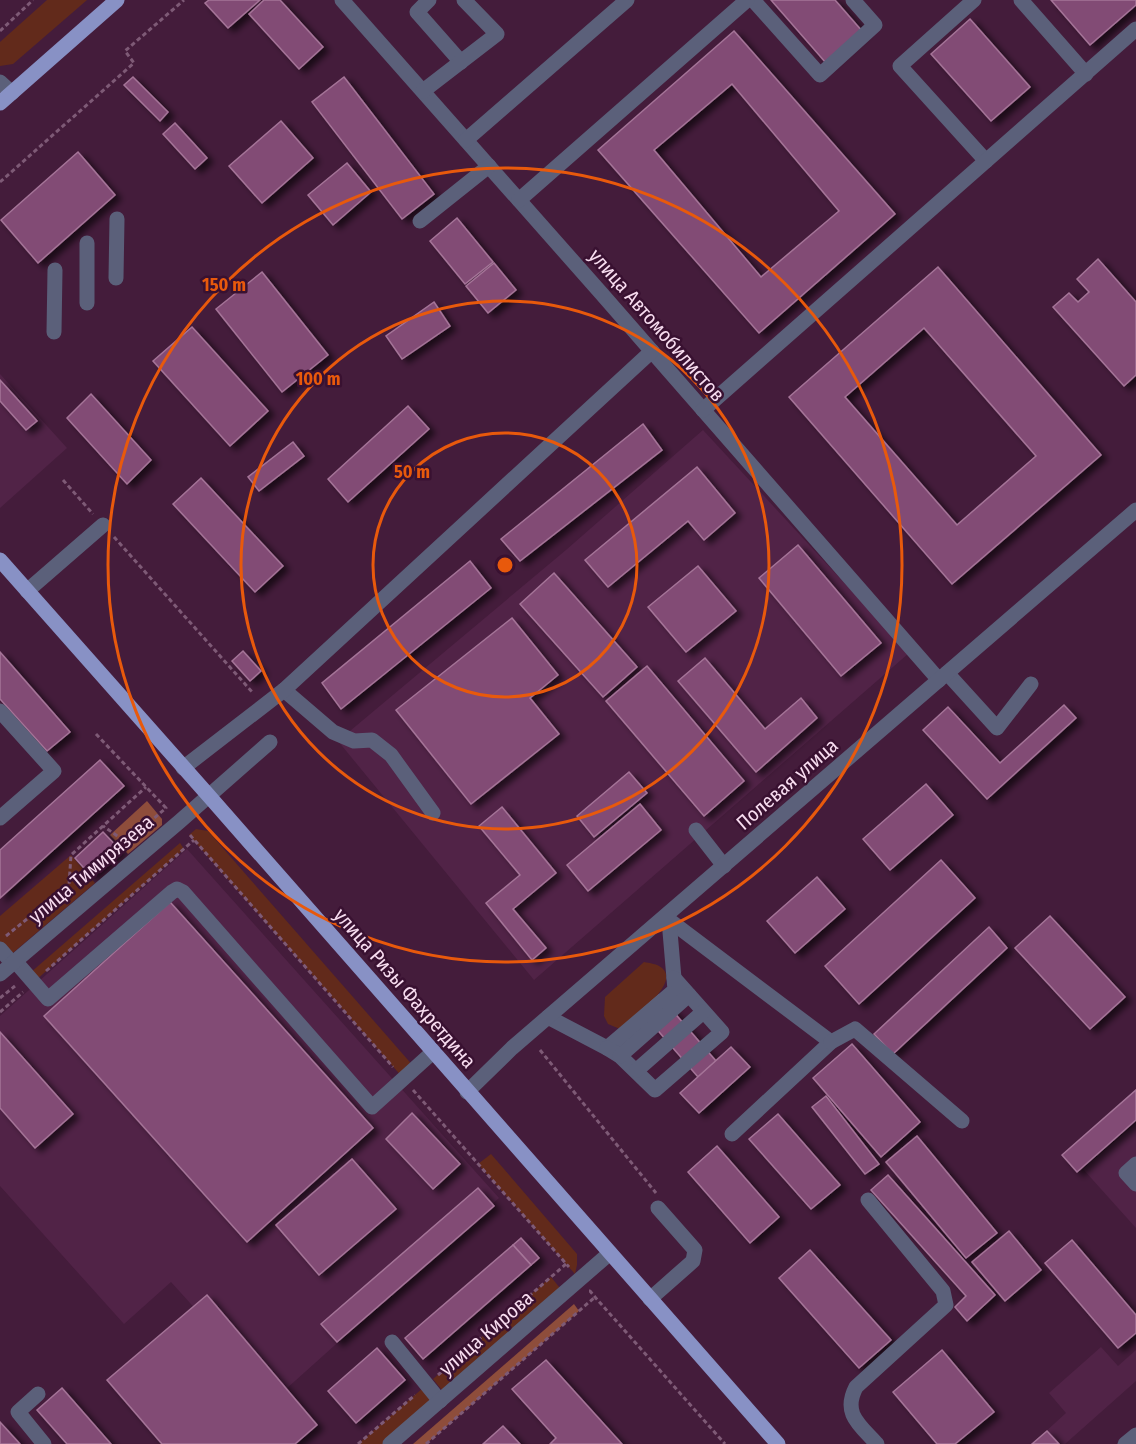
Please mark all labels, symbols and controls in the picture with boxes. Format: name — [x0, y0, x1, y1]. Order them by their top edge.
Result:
street label: улица Автомобилистов — [584, 244, 730, 406]
text: 150 m — [202, 274, 246, 296]
text: 100 m — [296, 368, 340, 390]
text: 50 m — [394, 461, 430, 483]
centre of rings — [495, 555, 515, 575]
street label: Полевая улица — [731, 733, 843, 835]
street label: улица Тимирязева — [24, 810, 158, 928]
street label: улица Ризы Фахретдина — [329, 903, 481, 1073]
street label: улица Кирова — [434, 1286, 538, 1380]

